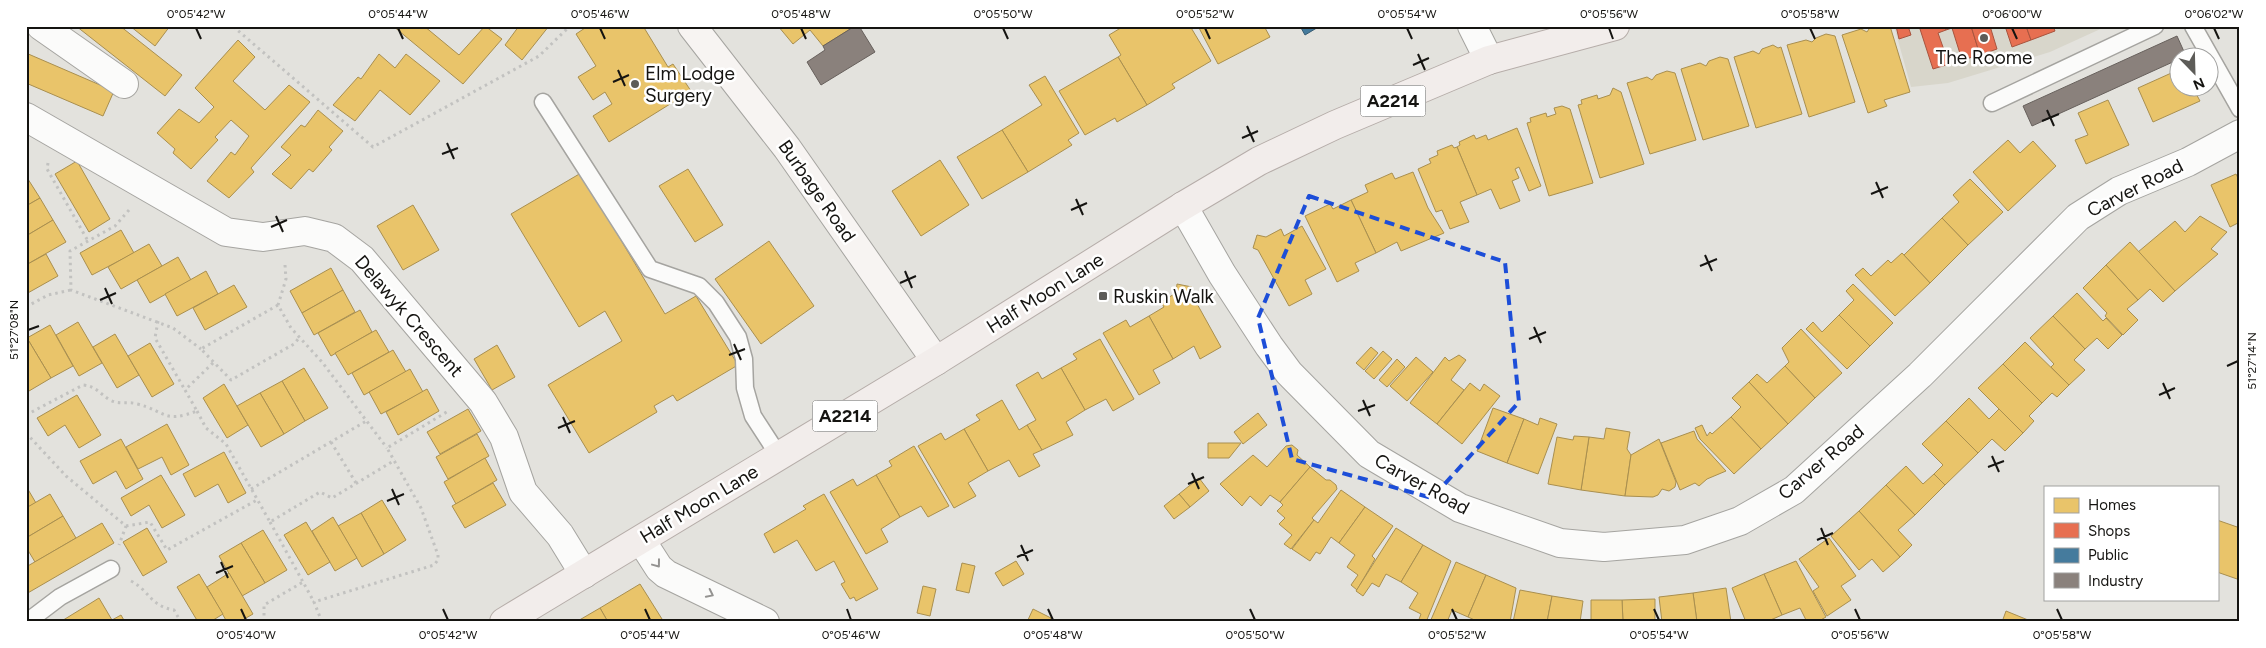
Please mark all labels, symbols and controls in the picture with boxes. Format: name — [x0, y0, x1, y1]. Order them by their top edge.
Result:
text: 0°05'42"W — [167, 7, 226, 21]
text: 0°05'44"W — [368, 7, 428, 21]
text: 0°05'46"W — [571, 7, 630, 21]
text: 0°05'48"W — [771, 7, 831, 21]
text: 0°05'50"W — [973, 7, 1033, 21]
text: 0°05'52"W — [1176, 7, 1235, 21]
text: 0°05'54"W — [1378, 7, 1437, 21]
text: 0°05'56"W — [1580, 7, 1639, 21]
text: 0°05'58"W — [1781, 7, 1840, 21]
text: 0°06'00"W — [1982, 7, 2042, 21]
text: 0°06'02"W — [2185, 7, 2244, 21]
marker: The Roome — [1978, 32, 1990, 44]
place label: The Roome — [1936, 46, 2032, 69]
north arrow — [2168, 48, 2218, 98]
place label: Elm Lodge Surgery — [645, 62, 735, 107]
text: N — [2191, 74, 2207, 93]
marker: Elm Lodge Surgery — [629, 78, 641, 90]
road number: A2214 — [1360, 85, 1426, 116]
street label: Burbage Road — [773, 135, 861, 247]
street label: Carver Road — [2083, 154, 2187, 222]
street label: Half Moon Lane — [982, 248, 1108, 338]
street label: Delawyk Crescent — [350, 250, 468, 382]
place label: Ruskin Walk — [1113, 285, 1215, 308]
marker: Ruskin Walk — [1097, 290, 1109, 302]
text: 51°27'08"N — [7, 300, 21, 360]
text: 51°27'14"N — [2245, 332, 2259, 390]
road number: A2214 — [812, 401, 878, 432]
street label: Carver Road — [1774, 420, 1868, 504]
street label: Carver Road — [1371, 449, 1473, 519]
street label: Half Moon Lane — [636, 460, 762, 548]
legend — [2044, 486, 2218, 600]
text: Homes — [2088, 496, 2136, 514]
text: Shops — [2088, 522, 2130, 540]
text: Public — [2088, 546, 2129, 564]
one-way arrow — [651, 558, 660, 568]
text: Industry — [2088, 572, 2143, 590]
one-way arrow — [705, 588, 714, 599]
text: 0°05'40"W — [216, 628, 276, 642]
text: 0°05'42"W — [419, 628, 478, 642]
text: 0°05'44"W — [620, 628, 680, 642]
text: 0°05'46"W — [822, 628, 881, 642]
text: 0°05'48"W — [1023, 628, 1083, 642]
text: 0°05'50"W — [1225, 628, 1285, 642]
text: 0°05'52"W — [1428, 628, 1487, 642]
text: 0°05'54"W — [1630, 628, 1689, 642]
text: 0°05'56"W — [1831, 628, 1890, 642]
text: 0°05'58"W — [2033, 628, 2092, 642]

